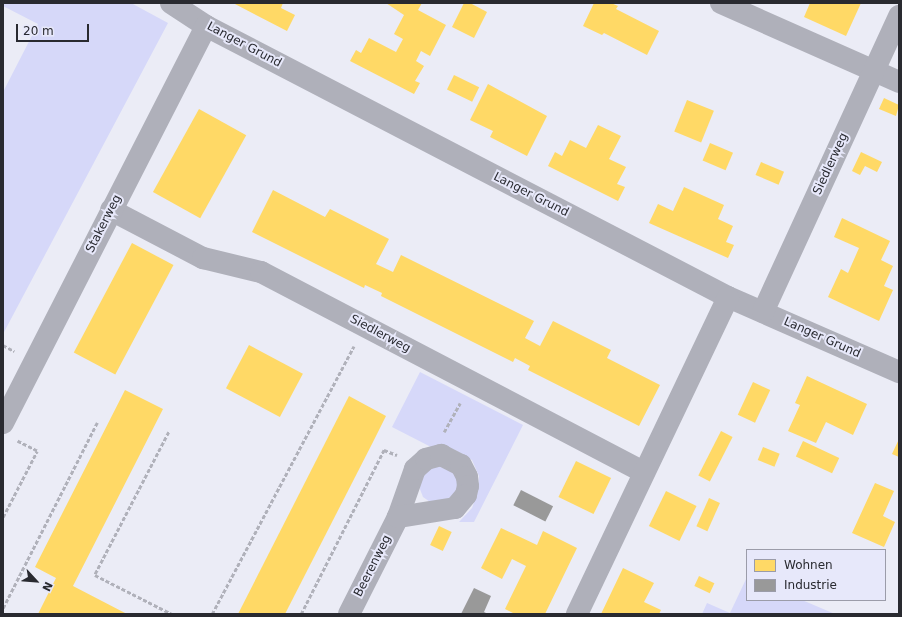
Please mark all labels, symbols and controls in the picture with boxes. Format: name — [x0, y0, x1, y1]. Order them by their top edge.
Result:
scale bar — [18, 16, 91, 42]
street label: Langer Grund — [204, 19, 284, 71]
text: 20 m — [23, 24, 54, 38]
street label: Siedlerweg — [810, 131, 852, 197]
street label: Langer Grund — [491, 170, 571, 220]
street label: Stakerweg — [83, 193, 125, 255]
street label: Siedlerweg — [347, 312, 413, 356]
street label: Langer Grund — [781, 315, 863, 361]
street label: Beerenweg — [351, 533, 395, 599]
legend — [746, 549, 886, 601]
text: Wohnen — [784, 558, 833, 572]
north arrow — [16, 561, 56, 601]
text: Industrie — [784, 578, 837, 592]
text: N — [39, 579, 55, 593]

